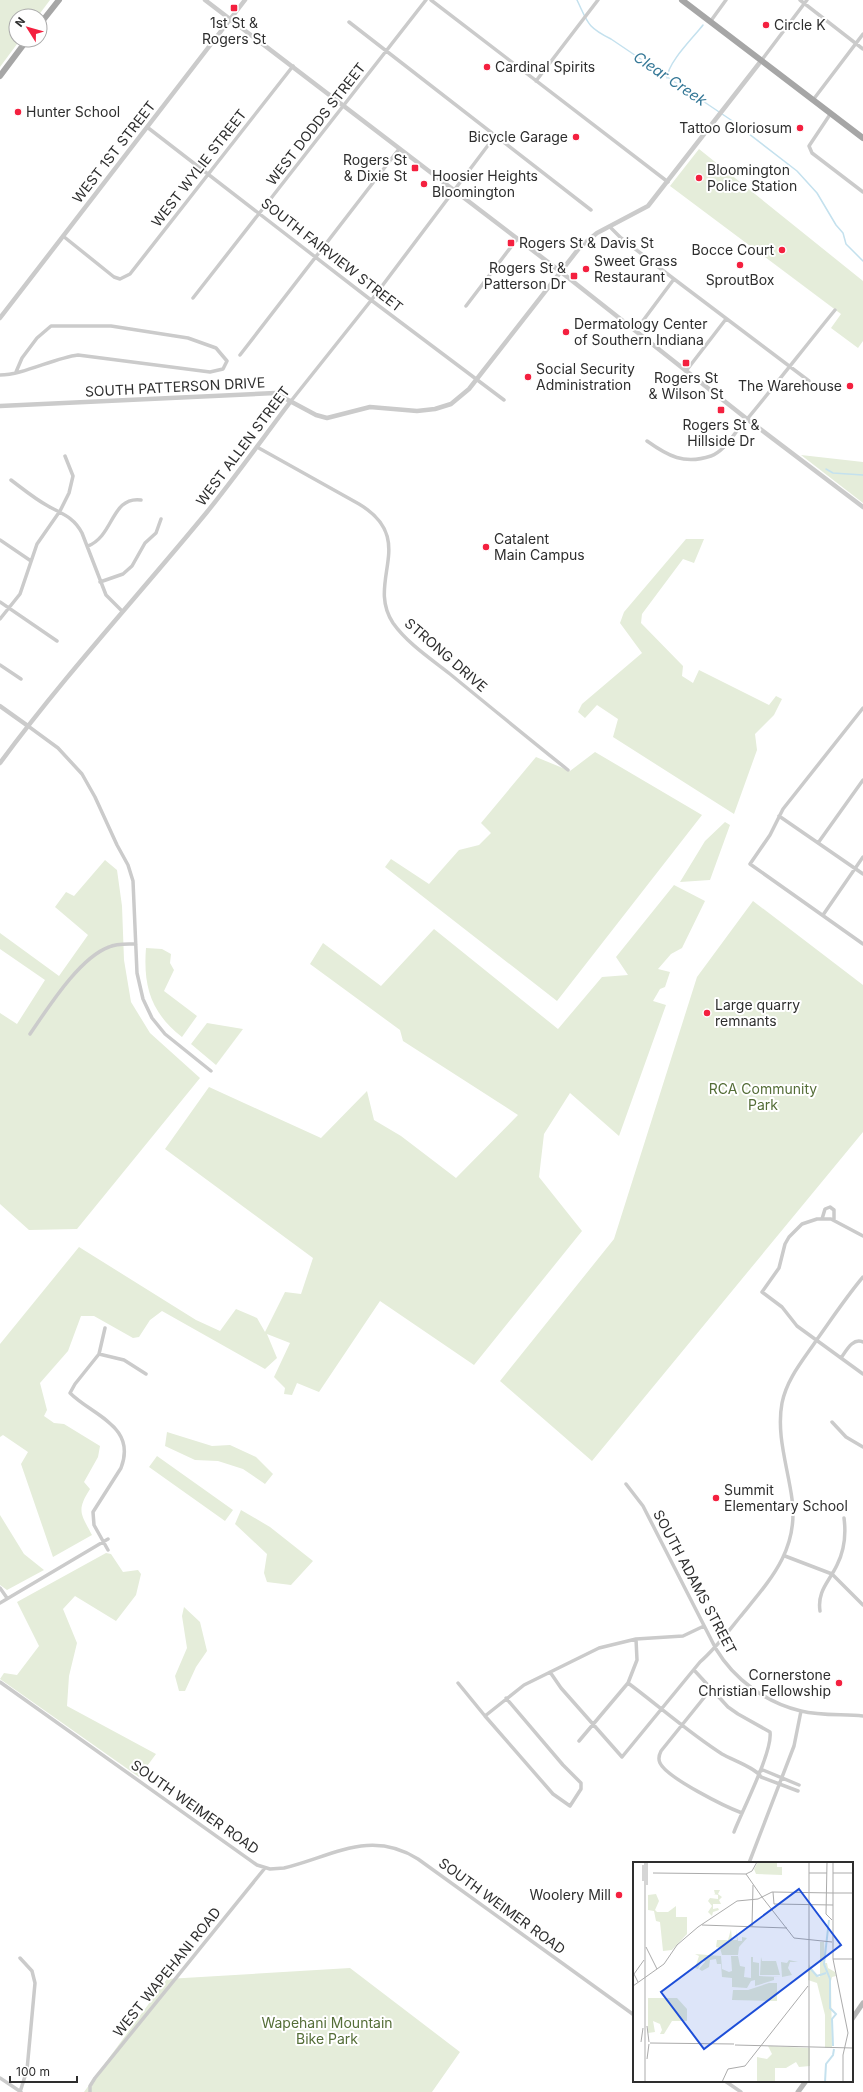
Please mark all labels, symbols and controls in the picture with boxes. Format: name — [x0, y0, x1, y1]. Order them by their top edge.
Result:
marker: 1st St & Rogers St — [229, 3, 239, 13]
north arrow — [8, 8, 48, 48]
text: N — [12, 14, 28, 30]
place label: 1st St & Rogers St — [202, 14, 266, 47]
place label: Circle K — [774, 16, 826, 33]
marker: Circle K — [761, 20, 771, 30]
water label: Clear Creek — [630, 47, 711, 110]
place label: Cardinal Spirits — [495, 58, 595, 75]
street label: WEST DODDS STREET — [262, 59, 369, 188]
marker: Cardinal Spirits — [482, 62, 492, 72]
street label: WEST 1ST STREET — [69, 97, 159, 206]
place label: Hunter School — [26, 103, 120, 120]
street label: WEST WYLIE STREET — [147, 106, 250, 230]
marker: Hunter School — [13, 107, 23, 117]
place label: Tattoo Gloriosum — [679, 119, 792, 136]
marker: Tattoo Gloriosum — [795, 123, 805, 133]
place label: Bicycle Garage — [468, 128, 568, 145]
marker: Bicycle Garage — [571, 132, 581, 142]
place label: Rogers St & Dixie St — [343, 151, 407, 184]
place label: Bloomington Police Station — [707, 161, 797, 194]
marker: Rogers St & Dixie St — [410, 163, 420, 173]
place label: Hoosier Heights Bloomington — [432, 167, 538, 200]
marker: Bloomington Police Station — [694, 173, 704, 183]
marker: Hoosier Heights Bloomington — [419, 179, 429, 189]
street label: SOUTH FAIRVIEW STREET — [258, 194, 407, 315]
place label: Rogers St & Davis St — [519, 234, 654, 251]
marker: Rogers St & Davis St — [506, 238, 516, 248]
place label: Bocce Court — [691, 241, 774, 258]
marker: Bocce Court — [777, 245, 787, 255]
place label: Sweet Grass Restaurant — [594, 252, 677, 285]
place label: Rogers St & Patterson Dr — [484, 259, 566, 292]
marker: SproutBox — [735, 260, 745, 270]
marker: Sweet Grass Restaurant — [581, 264, 591, 274]
marker: Rogers St & Patterson Dr — [569, 271, 579, 281]
place label: SproutBox — [706, 271, 775, 288]
place label: Dermatology Center of Southern Indiana — [574, 315, 707, 348]
marker: Dermatology Center of Southern Indiana — [561, 327, 571, 337]
marker: Rogers St & Wilson St — [681, 358, 691, 368]
place label: Social Security Administration — [536, 360, 635, 393]
place label: Rogers St & Wilson St — [648, 369, 724, 402]
marker: Social Security Administration — [523, 372, 533, 382]
street label: SOUTH PATTERSON DRIVE — [84, 373, 266, 400]
place label: The Warehouse — [738, 377, 842, 394]
marker: The Warehouse — [845, 381, 855, 391]
street label: WEST ALLEN STREET — [192, 382, 293, 509]
marker: Rogers St & Hillside Dr — [716, 405, 726, 415]
place label: Rogers St & Hillside Dr — [682, 416, 760, 449]
place label: Catalent Main Campus — [494, 530, 585, 563]
marker: Catalent Main Campus — [481, 542, 491, 552]
street label: STRONG DRIVE — [402, 614, 491, 695]
place label: Large quarry remnants — [715, 996, 800, 1029]
marker: Large quarry remnants — [702, 1008, 712, 1018]
park label: RCA Community Park — [709, 1080, 817, 1113]
place label: Summit Elementary School — [724, 1481, 848, 1514]
marker: Summit Elementary School — [711, 1493, 721, 1503]
street label: SOUTH ADAMS STREET — [650, 1507, 741, 1657]
place label: Cornerstone Christian Fellowship — [698, 1666, 831, 1699]
marker: Cornerstone Christian Fellowship — [834, 1678, 844, 1688]
street label: SOUTH WEIMER ROAD — [128, 1756, 263, 1857]
street label: SOUTH WEIMER ROAD — [436, 1854, 569, 1957]
inset map — [633, 1862, 853, 2082]
place label: Woolery Mill — [529, 1886, 611, 1903]
marker: Woolery Mill — [614, 1890, 624, 1900]
street label: WEST WAPEHANI ROAD — [109, 1904, 224, 2040]
park label: Wapehani Mountain Bike Park — [261, 2014, 393, 2047]
scale bar — [10, 2058, 77, 2084]
text: 100 m — [16, 2064, 50, 2079]

